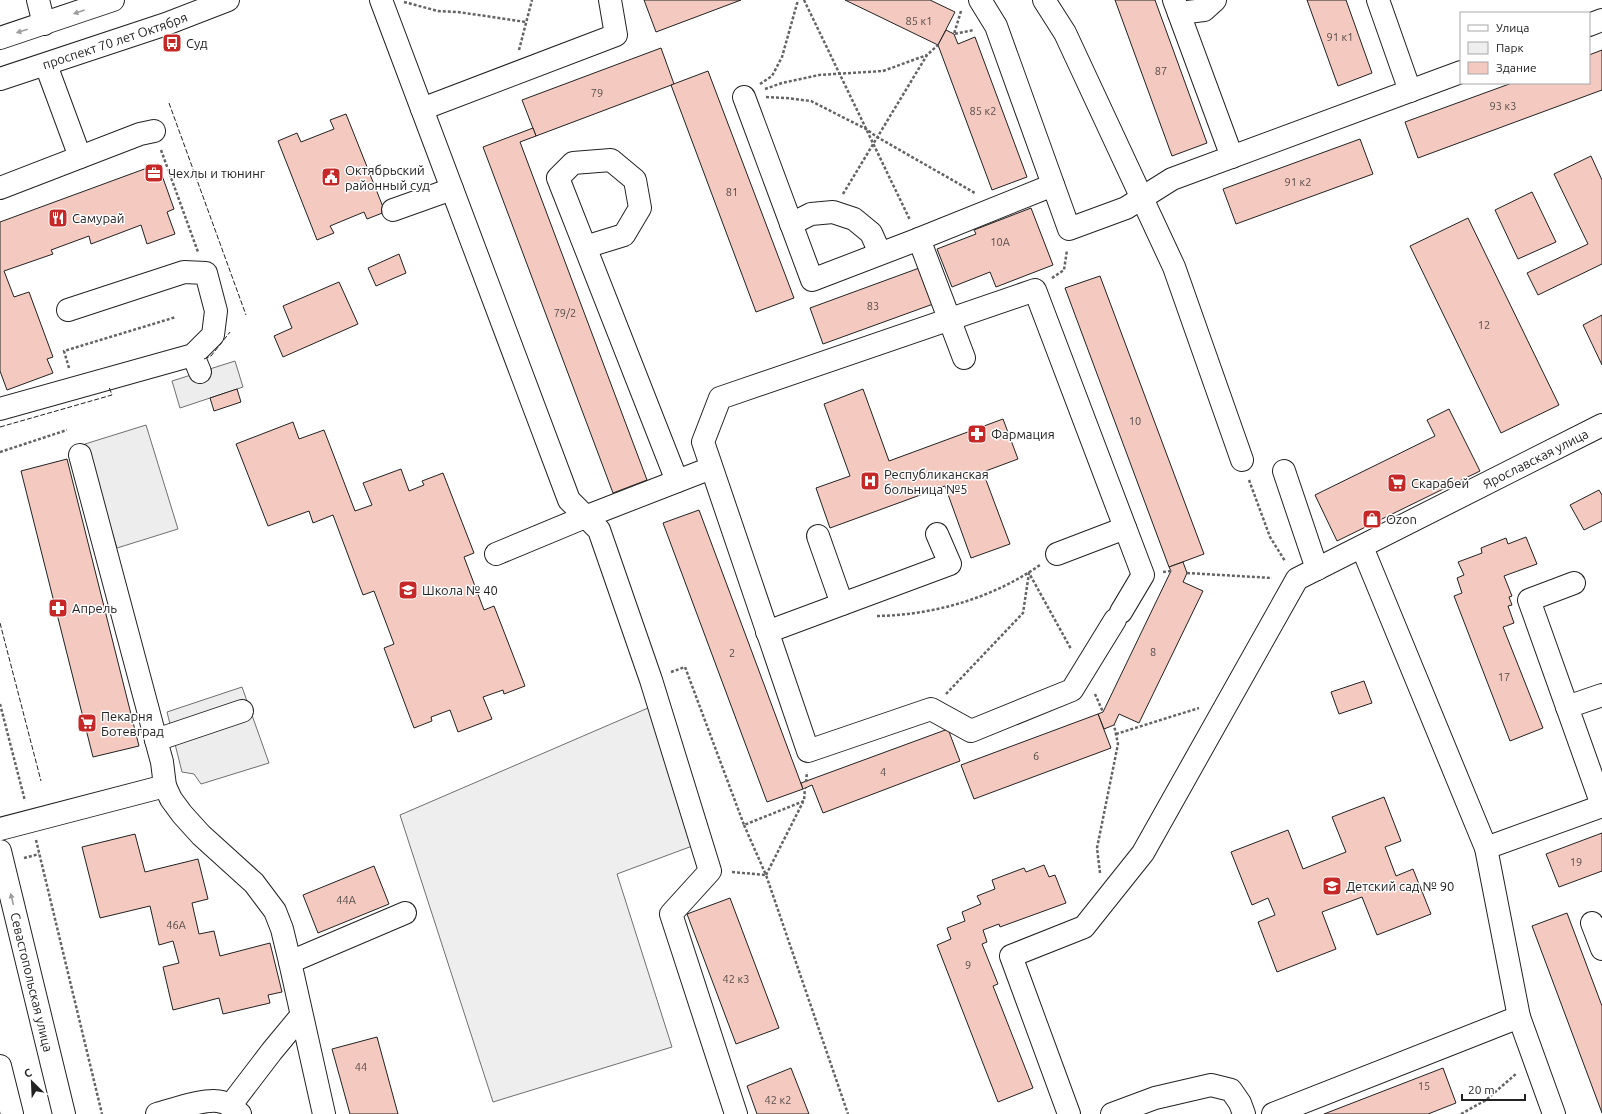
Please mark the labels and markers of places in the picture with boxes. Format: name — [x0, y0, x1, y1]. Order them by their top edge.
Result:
bus stop icon: Суд — [161, 32, 183, 54]
place label: Суд — [186, 36, 208, 50]
office icon: Чехлы и тюнинг — [143, 162, 165, 184]
place label: Октябрьский районный суд — [345, 163, 430, 192]
place label: Чехлы и тюнинг — [168, 166, 266, 180]
public building icon: Октябрьский районный суд — [320, 166, 342, 188]
restaurant icon: Самурай — [47, 207, 69, 229]
place label: Самурай — [72, 211, 124, 225]
pharmacy icon: Фармация — [966, 423, 988, 445]
place label: Фармация — [991, 427, 1055, 441]
place label: Республиканская больница №5 — [884, 467, 989, 496]
hospital icon: Республиканская больница №5 — [859, 470, 881, 492]
supermarket icon: Скарабей — [1386, 472, 1408, 494]
place label: Скарабей — [1411, 476, 1469, 490]
shop icon: Ozon — [1361, 508, 1383, 530]
place label: Ozon — [1386, 512, 1417, 526]
school or university icon: Школа № 40 — [397, 579, 419, 601]
place label: Школа № 40 — [422, 583, 498, 597]
pharmacy icon: Апрель — [47, 597, 69, 619]
place label: Апрель — [72, 601, 117, 615]
place label: Пекарня Ботевград — [101, 709, 164, 738]
supermarket icon: Пекарня Ботевград — [76, 712, 98, 734]
school or university icon: Детский сад № 90 — [1321, 875, 1343, 897]
place label: Детский сад № 90 — [1346, 879, 1454, 893]

